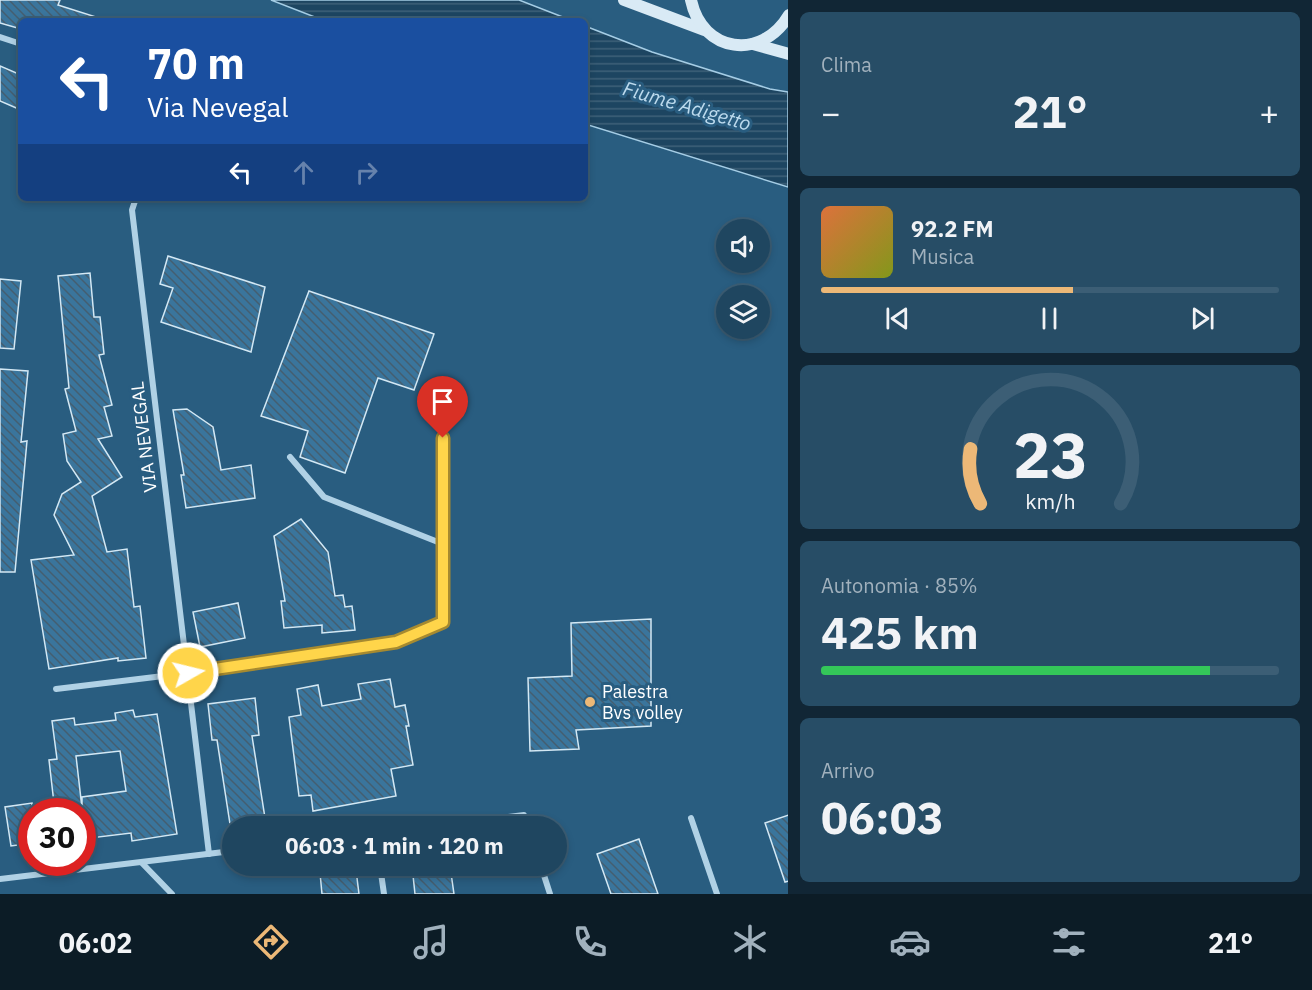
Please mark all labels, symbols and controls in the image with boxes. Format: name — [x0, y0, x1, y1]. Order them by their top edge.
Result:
text: 70 m — [147, 36, 245, 91]
icon: left — [48, 42, 126, 120]
text: Clima — [821, 51, 872, 78]
water label: Fiume Adigetto — [620, 74, 754, 137]
text: 21° — [1012, 82, 1088, 140]
text: Via Nevegal — [147, 89, 289, 124]
text: − — [821, 91, 841, 134]
text: + — [1259, 91, 1279, 134]
icon: left — [224, 156, 257, 189]
icon: ahead — [287, 156, 320, 189]
icon: right — [350, 156, 383, 189]
text: 92.2 FM — [911, 214, 994, 243]
map controls — [716, 219, 770, 339]
button: sound — [716, 219, 770, 273]
text: Musica — [911, 243, 974, 270]
button: layers — [716, 285, 770, 339]
icon: previous — [881, 302, 914, 335]
icon: pause — [1033, 302, 1066, 335]
icon: next — [1186, 302, 1219, 335]
pin — [417, 376, 468, 438]
street label: VIA NEVEGAL — [125, 380, 162, 494]
icon: arrive — [426, 385, 459, 418]
text: 23 — [1013, 414, 1087, 495]
text: km/h — [1025, 487, 1075, 515]
text: Autonomia · 85% — [821, 572, 978, 599]
text: 425 km — [821, 603, 979, 661]
position arrow — [156, 641, 220, 705]
place label: Palestra Bvs volley — [602, 680, 683, 724]
marker: Palestra Bvs volley — [583, 695, 597, 709]
text: Arrivo — [821, 757, 874, 784]
text: 06:03 — [821, 788, 944, 846]
speed limit sign: 30 — [18, 798, 96, 876]
text: 06:03 · 1 min · 120 m — [285, 831, 504, 860]
icon: directions — [250, 921, 292, 963]
icon: music — [410, 921, 452, 963]
icon: phone — [569, 921, 611, 963]
icon: climate — [729, 921, 771, 963]
icon: car — [889, 921, 931, 963]
icon: filters — [1048, 921, 1090, 963]
text: 06:02 — [59, 925, 133, 960]
text: 21° — [1208, 925, 1253, 960]

